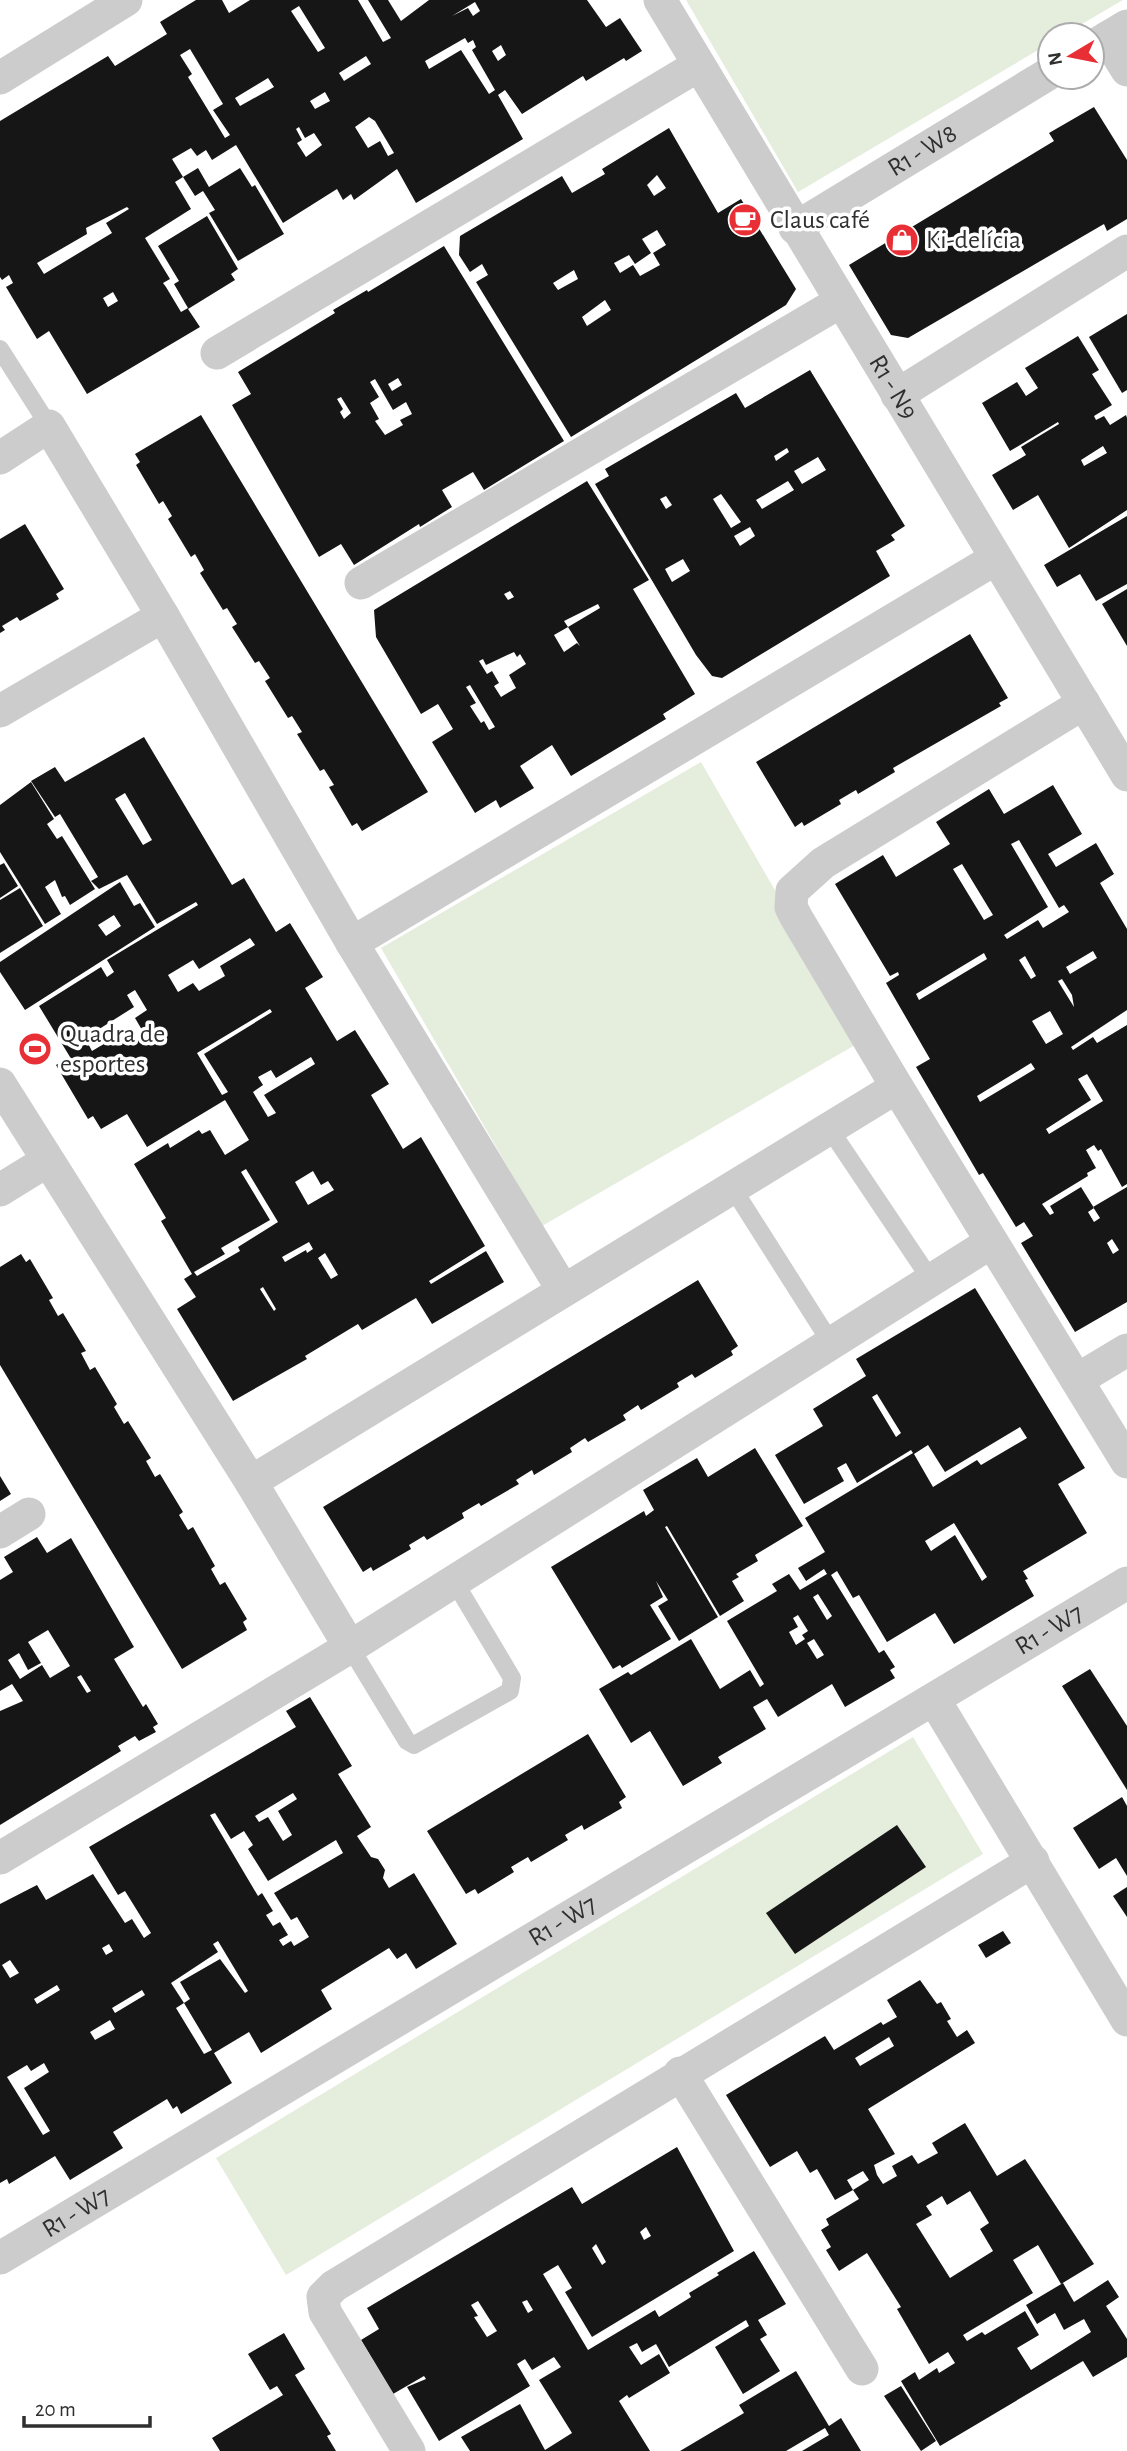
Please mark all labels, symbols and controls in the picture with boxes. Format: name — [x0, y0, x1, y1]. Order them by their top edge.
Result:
north arrow — [1036, 21, 1106, 91]
text: N — [1045, 51, 1066, 67]
street label: R1 - W8 — [883, 120, 961, 181]
cafe icon: Claus café — [726, 201, 764, 239]
place label: Claus café — [770, 207, 870, 233]
shop icon: Ki-delícia — [883, 221, 921, 259]
place label: Ki-delícia — [926, 227, 1021, 253]
street label: R1 - N9 — [864, 350, 922, 424]
place label: Quadra de esportes — [60, 1021, 165, 1077]
sports icon: Quadra de esportes — [16, 1030, 54, 1068]
street label: R1 - W7 — [1011, 1599, 1088, 1660]
street label: R1 - W7 — [524, 1891, 601, 1951]
street label: R1 - W7 — [38, 2182, 115, 2242]
scale bar — [24, 2384, 150, 2428]
text: 20 m — [35, 2399, 76, 2420]

